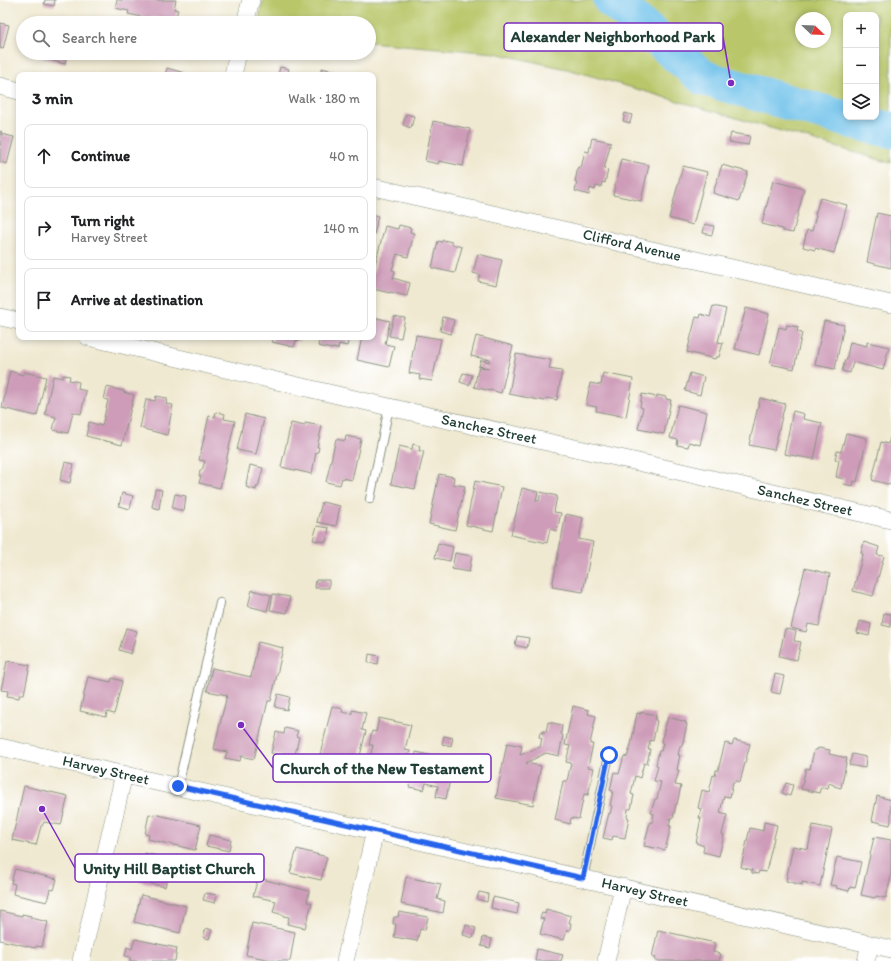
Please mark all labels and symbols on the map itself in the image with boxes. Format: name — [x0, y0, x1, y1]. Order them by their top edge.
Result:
north arrow — [795, 12, 831, 48]
callout: Alexander Neighborhood Park — [504, 23, 723, 51]
text: Alexander Neighborhood Park — [510, 27, 716, 47]
street label: Clifford Avenue — [581, 225, 683, 265]
street label: Sanchez Street — [440, 410, 539, 448]
street label: Sanchez Street — [756, 480, 855, 520]
route start — [600, 746, 618, 764]
street label: Harvey Street — [61, 751, 151, 789]
callout: Church of the New Testament — [273, 754, 491, 782]
text: Church of the New Testament — [280, 759, 484, 778]
route end — [169, 777, 187, 795]
callout: Unity Hill Baptist Church — [75, 854, 264, 882]
text: Unity Hill Baptist Church — [83, 859, 255, 879]
street label: Harvey Street — [600, 873, 690, 911]

